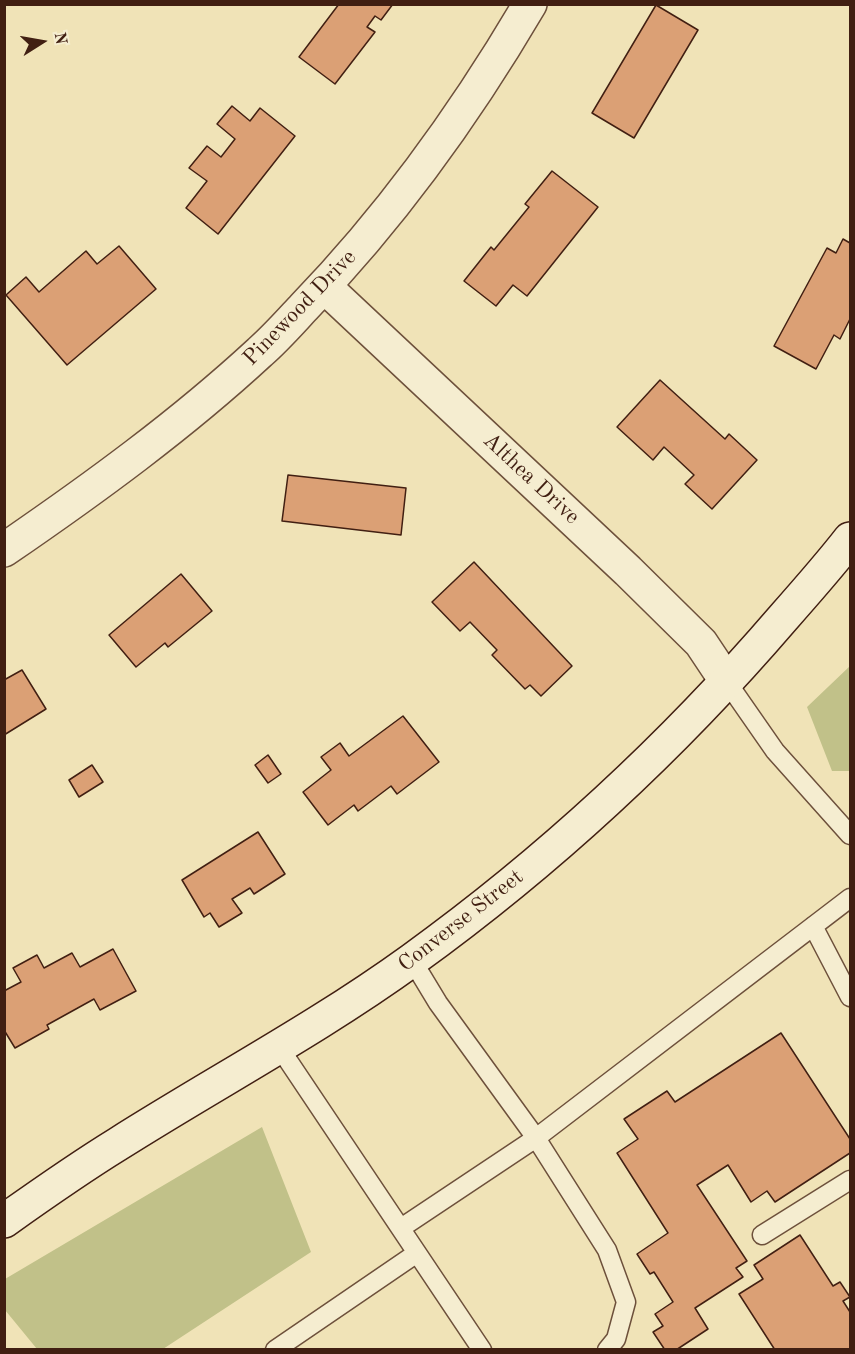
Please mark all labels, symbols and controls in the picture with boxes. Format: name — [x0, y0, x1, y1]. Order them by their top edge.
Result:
north arrow — [12, 12, 72, 72]
text: N — [51, 31, 69, 46]
street label: Pinewood Drive — [238, 244, 362, 372]
street label: Althea Drive — [477, 428, 585, 530]
street label: Converse Street — [393, 864, 529, 978]

